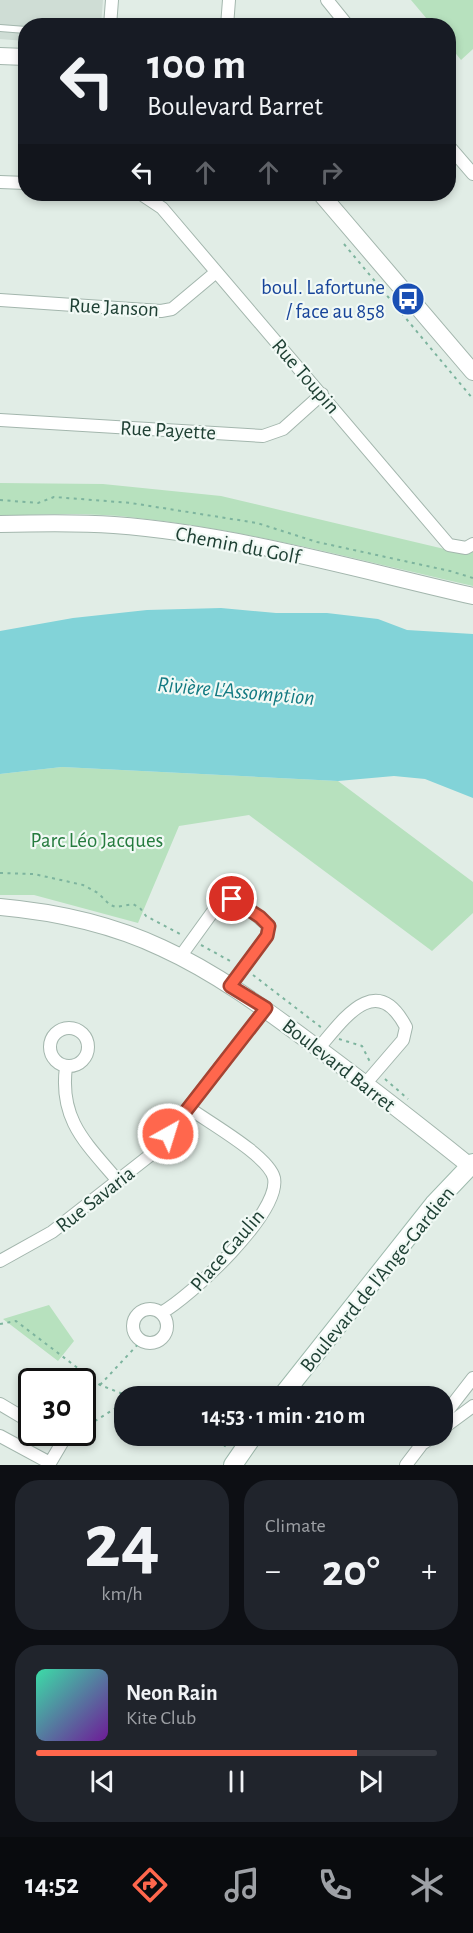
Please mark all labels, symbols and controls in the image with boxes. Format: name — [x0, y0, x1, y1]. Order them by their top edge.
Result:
icon: left — [48, 42, 126, 120]
text: 100 m — [147, 44, 246, 86]
text: Boulevard Barret — [147, 93, 323, 120]
icon: left — [126, 156, 159, 189]
icon: ahead — [189, 156, 222, 189]
icon: ahead — [252, 156, 285, 189]
icon: right — [315, 156, 348, 189]
place label: boul. Lafortune / face au 858 — [261, 277, 385, 322]
bus stop icon: boul. Lafortune / face au 858 — [390, 281, 426, 317]
street label: Rue Janson — [68, 295, 160, 320]
street label: Rue Toupin — [268, 335, 344, 418]
street label: Rue Payette — [119, 418, 216, 443]
street label: Chemin du Golf — [174, 523, 304, 568]
water label: Rivière L'Assomption — [156, 673, 315, 710]
park label: Parc Léo Jacques — [31, 830, 163, 851]
pin — [206, 873, 257, 924]
icon: arrive — [215, 882, 248, 915]
street label: Boulevard Barret — [278, 1015, 399, 1116]
position arrow — [136, 1102, 200, 1166]
street label: Rue Savaria — [52, 1162, 139, 1236]
street label: Boulevard de l'Ange-Gardien — [296, 1183, 458, 1376]
street label: Place Gaulin — [186, 1205, 268, 1295]
speed limit sign: 30 — [18, 1368, 96, 1446]
text: 14:53 · 1 min · 210 m — [202, 1405, 365, 1427]
text: 24 — [84, 1504, 160, 1582]
text: Climate — [265, 1516, 326, 1536]
text: 20° — [322, 1549, 380, 1594]
text: − — [265, 1555, 281, 1588]
text: + — [421, 1555, 437, 1588]
text: km/h — [101, 1584, 143, 1604]
text: Neon Rain — [126, 1682, 218, 1704]
text: Kite Club — [126, 1708, 196, 1728]
icon: previous — [86, 1765, 119, 1798]
icon: pause — [220, 1765, 253, 1798]
icon: next — [354, 1765, 387, 1798]
icon: directions — [129, 1864, 171, 1906]
icon: music — [221, 1864, 263, 1906]
icon: phone — [314, 1864, 356, 1906]
icon: climate — [406, 1864, 448, 1906]
text: 14:52 — [25, 1871, 79, 1898]

